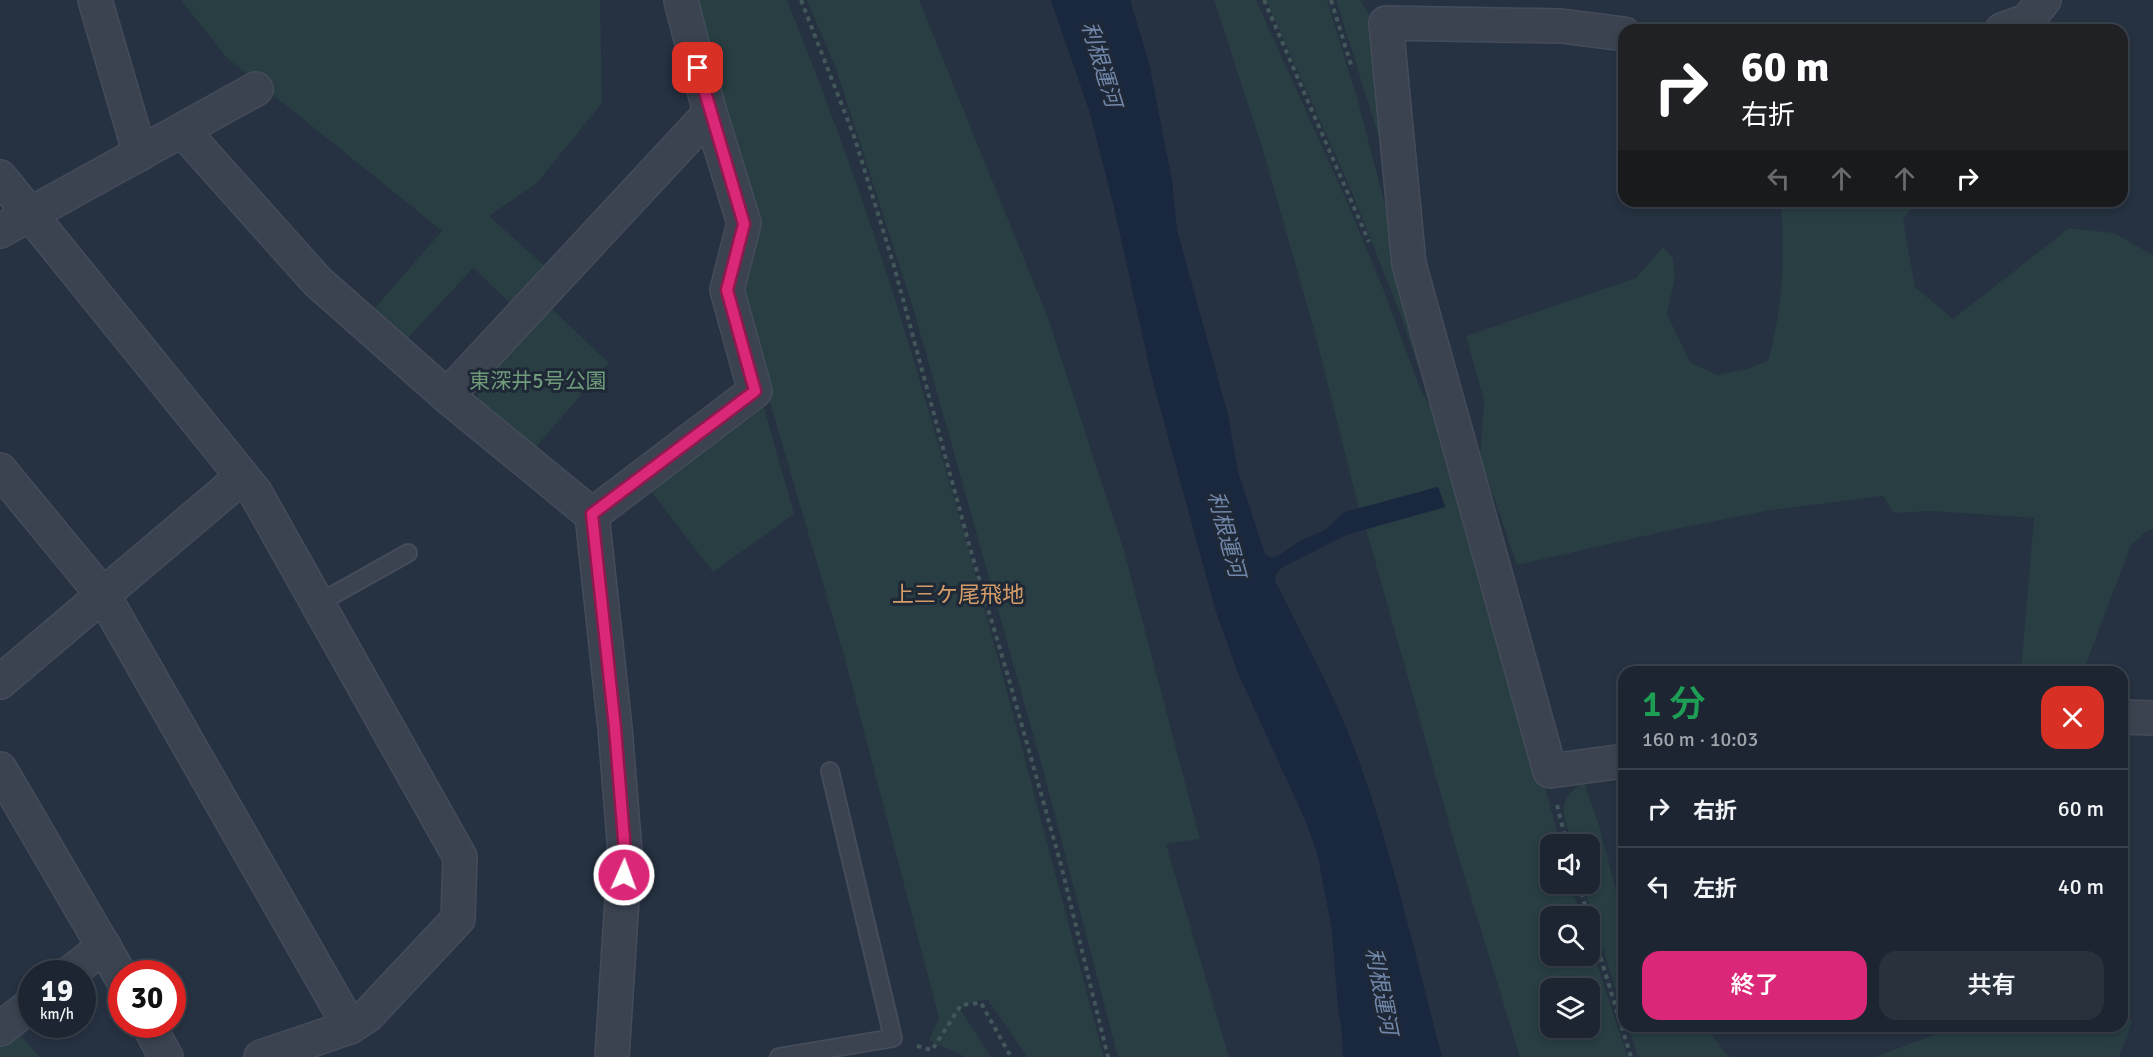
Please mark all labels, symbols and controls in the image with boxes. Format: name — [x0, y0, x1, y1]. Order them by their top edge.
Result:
water label: 利根運河 — [1076, 18, 1128, 114]
pin — [672, 42, 723, 93]
text: 60 m — [1741, 42, 1830, 93]
icon: right — [1642, 48, 1720, 126]
icon: arrive — [681, 51, 714, 84]
text: 右折 — [1741, 99, 1795, 132]
icon: left — [1762, 162, 1795, 195]
icon: ahead — [1825, 162, 1858, 195]
icon: ahead — [1888, 162, 1921, 195]
icon: right — [1951, 162, 1984, 195]
park label: 東深井5号公園 — [469, 368, 607, 394]
water label: 利根運河 — [1202, 488, 1252, 584]
district label: 上三ケ尾飛地 — [892, 581, 1024, 608]
text: 1 分 — [1642, 682, 1705, 727]
button: close — [2041, 686, 2104, 749]
text: 160 m · 10:03 — [1642, 727, 1758, 752]
icon: right — [1642, 792, 1675, 825]
text: 60 m — [2058, 795, 2104, 822]
text: 右折 — [1693, 797, 1737, 824]
map controls — [1540, 834, 1600, 1038]
button: sound — [1540, 834, 1600, 894]
position arrow — [592, 843, 656, 907]
icon: left — [1642, 870, 1675, 903]
text: 40 m — [2058, 873, 2104, 900]
text: 左折 — [1693, 875, 1737, 902]
button: search — [1540, 906, 1600, 966]
water label: 利根運河 — [1360, 945, 1404, 1041]
button: 終了 — [1642, 951, 1867, 1020]
button: 共有 — [1879, 951, 2104, 1020]
speed limit sign: 30 — [108, 960, 186, 1038]
text: 19 — [41, 973, 73, 1010]
button: layers — [1540, 978, 1600, 1038]
text: km/h — [40, 1005, 74, 1023]

